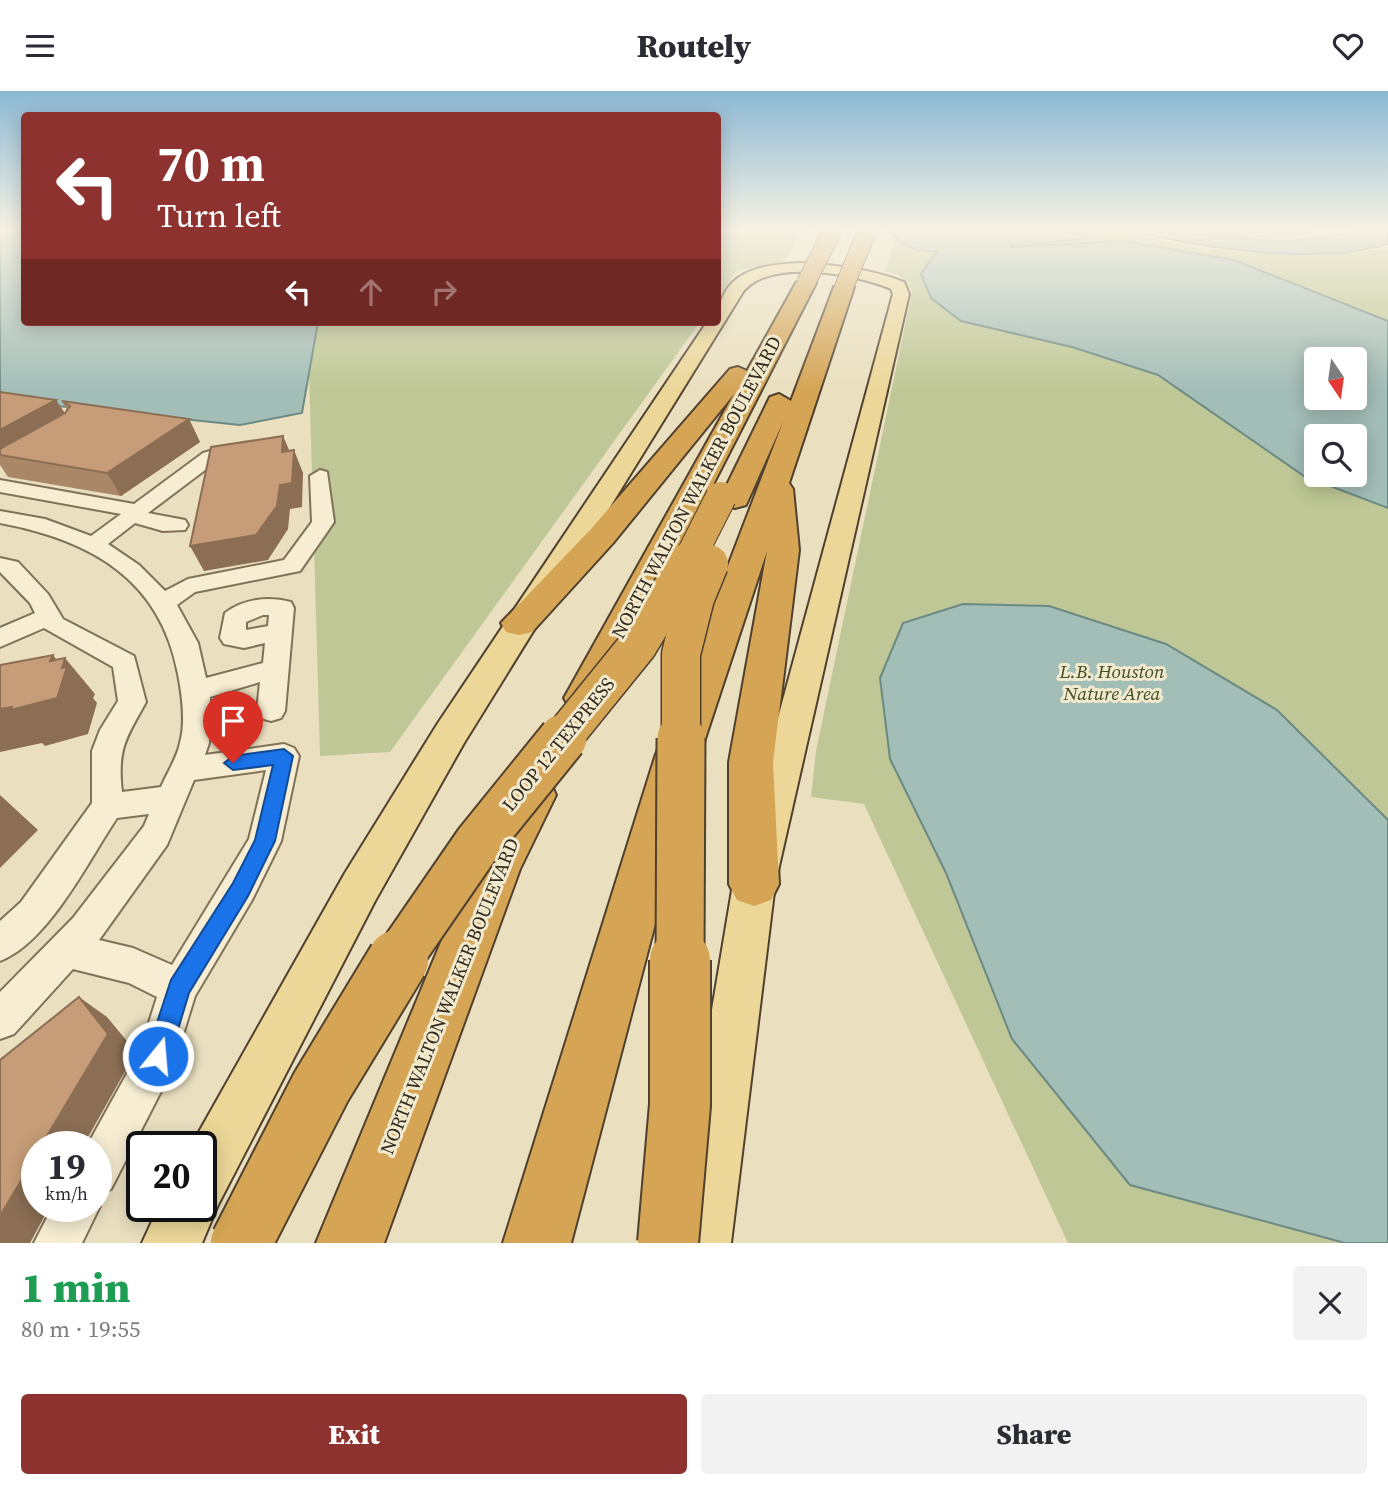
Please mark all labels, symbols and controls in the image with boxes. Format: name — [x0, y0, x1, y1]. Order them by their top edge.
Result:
text: Routely — [637, 24, 751, 68]
icon: menu — [21, 27, 59, 65]
icon: heart — [1329, 27, 1367, 65]
text: 70 m — [157, 130, 265, 197]
icon: left — [42, 140, 133, 231]
text: Turn left — [157, 194, 281, 238]
icon: left — [279, 273, 317, 311]
icon: ahead — [352, 273, 390, 311]
icon: right — [425, 273, 463, 311]
street label: NORTH WALTON WALKER BOULEVARD — [605, 331, 787, 643]
north arrow — [1304, 347, 1367, 409]
map controls — [1304, 347, 1367, 487]
button: search — [1304, 424, 1367, 487]
park label: L.B. Houston Nature Area — [1059, 658, 1165, 706]
street label: LOOP 12 TEXPRESS — [496, 671, 620, 817]
pin — [203, 691, 263, 763]
icon: arrive — [214, 702, 252, 740]
street label: NORTH WALTON WALKER BOULEVARD — [373, 834, 525, 1158]
position arrow — [121, 1019, 195, 1093]
speed limit sign: 20 — [126, 1131, 217, 1222]
text: 19 — [48, 1143, 85, 1191]
text: km/h — [45, 1181, 88, 1206]
text: 1 min — [21, 1258, 131, 1316]
button: close — [1293, 1266, 1367, 1340]
text: 80 m · 19:55 — [21, 1313, 141, 1345]
button: Exit — [21, 1394, 687, 1474]
button: Share — [701, 1394, 1367, 1474]

